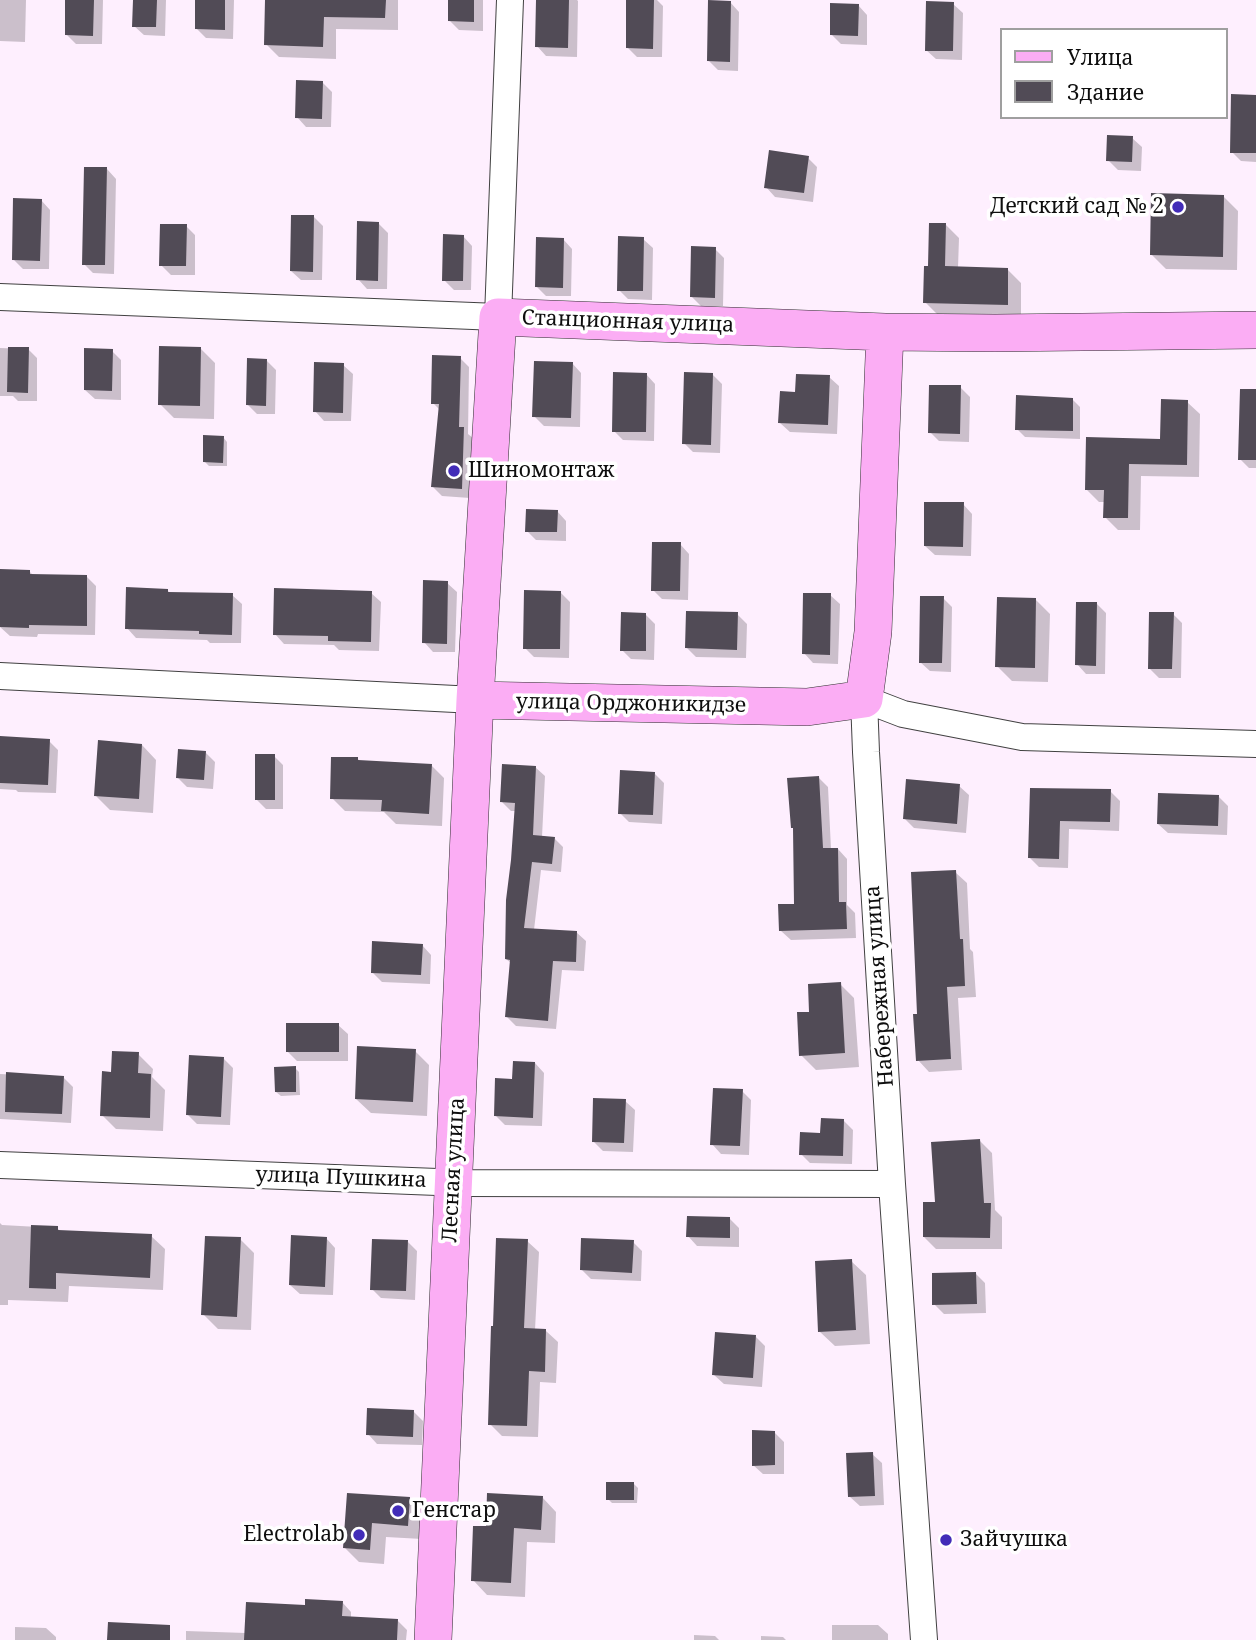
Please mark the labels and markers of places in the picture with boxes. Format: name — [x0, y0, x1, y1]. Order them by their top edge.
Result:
place label: Детский сад № 2 — [990, 194, 1164, 220]
marker: Детский сад № 2 — [1170, 199, 1186, 215]
place label: Шиномонтаж — [468, 458, 614, 484]
marker: Шиномонтаж — [446, 463, 462, 479]
place label: Генстар — [412, 1498, 496, 1524]
marker: Генстар — [390, 1503, 406, 1519]
place label: Electrolab — [243, 1522, 345, 1548]
marker: Electrolab — [351, 1527, 367, 1543]
place label: Зайчушка — [960, 1527, 1068, 1553]
marker: Зайчушка — [938, 1532, 954, 1548]

